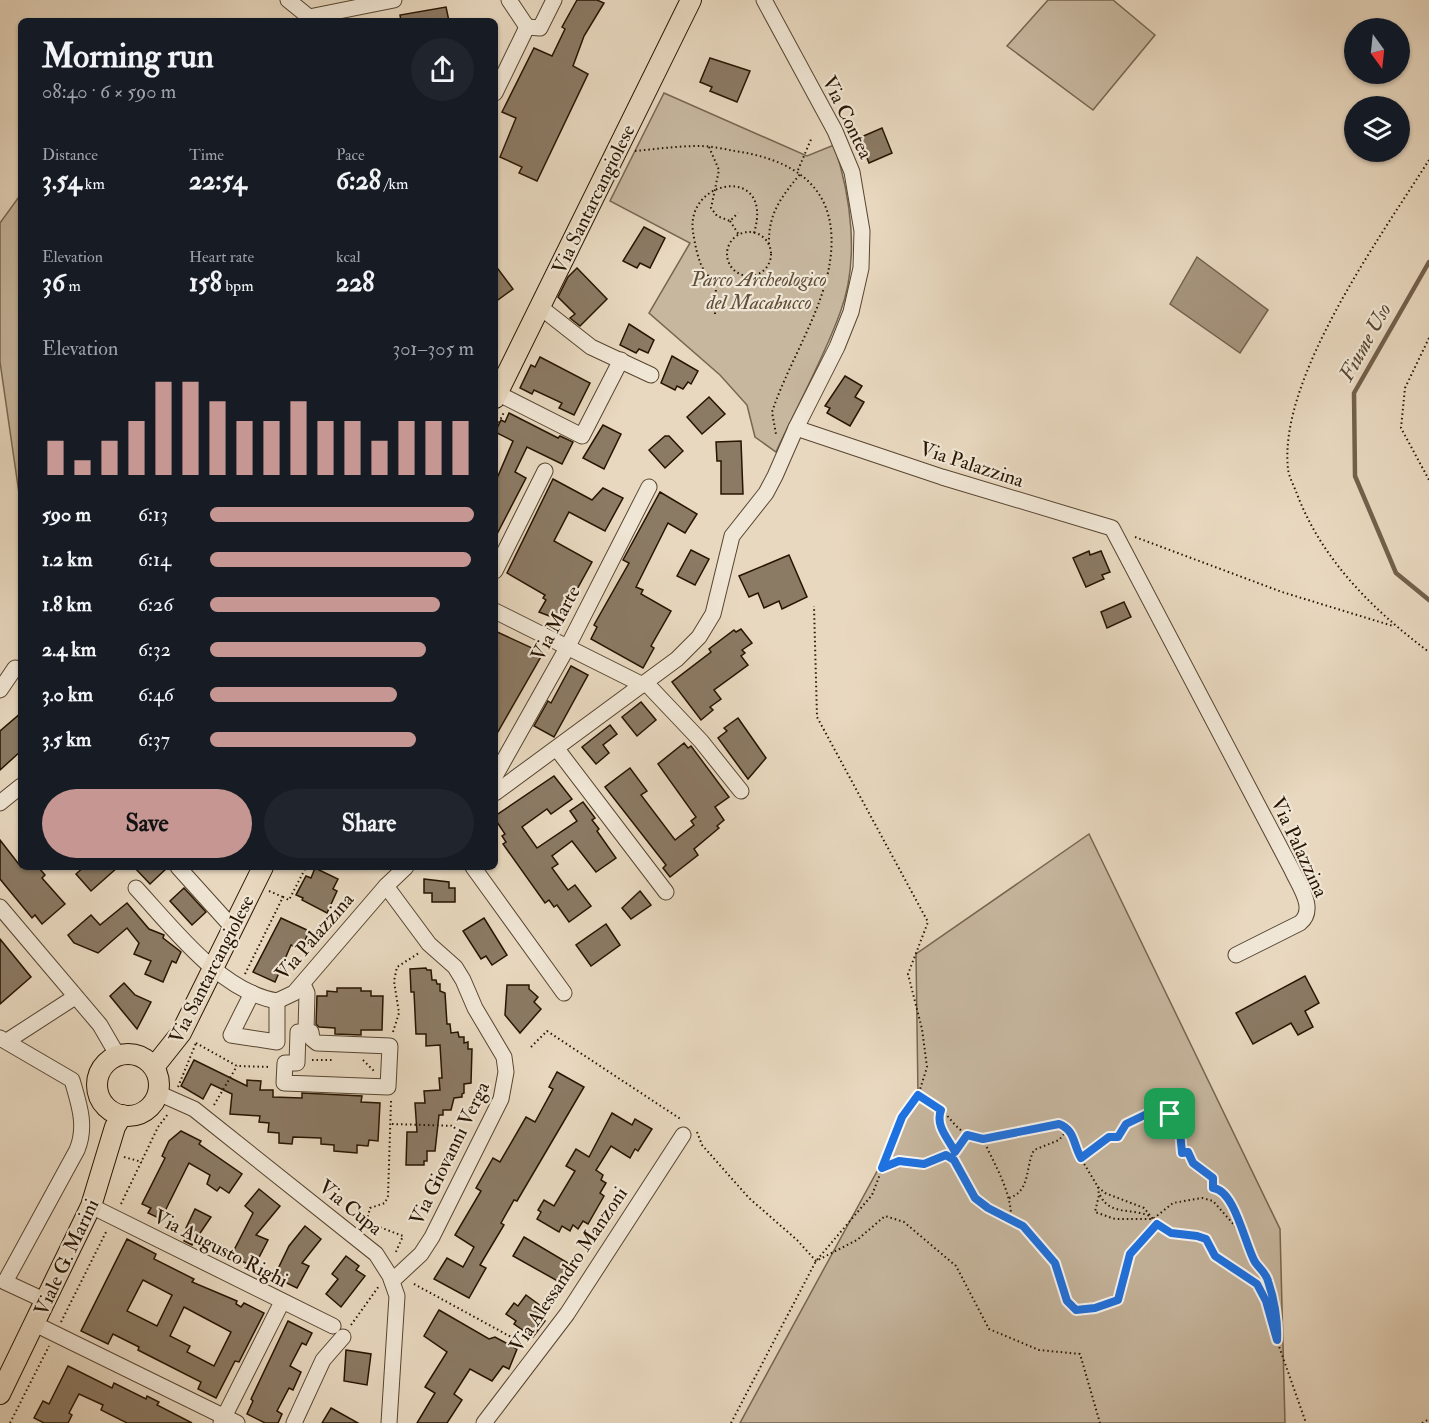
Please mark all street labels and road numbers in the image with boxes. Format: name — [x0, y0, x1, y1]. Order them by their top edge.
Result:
street label: Via Contea — [817, 72, 879, 164]
street label: Via Santarcangiolese — [546, 120, 640, 278]
street label: Via Palazzina — [917, 436, 1028, 493]
street label: Via Marte — [525, 581, 586, 665]
street label: Via Palazzina — [1265, 793, 1334, 902]
street label: Via Palazzina — [270, 887, 360, 985]
street label: Via Santarcangiolese — [163, 891, 260, 1048]
street label: Via Giovanni Verga — [404, 1077, 495, 1229]
street label: Via Cupa — [313, 1174, 388, 1242]
street label: Via Alessandro Manzoni — [504, 1182, 633, 1357]
street label: Viale G. Marini — [29, 1195, 104, 1320]
street label: Via Augusto Righi — [149, 1204, 292, 1293]

